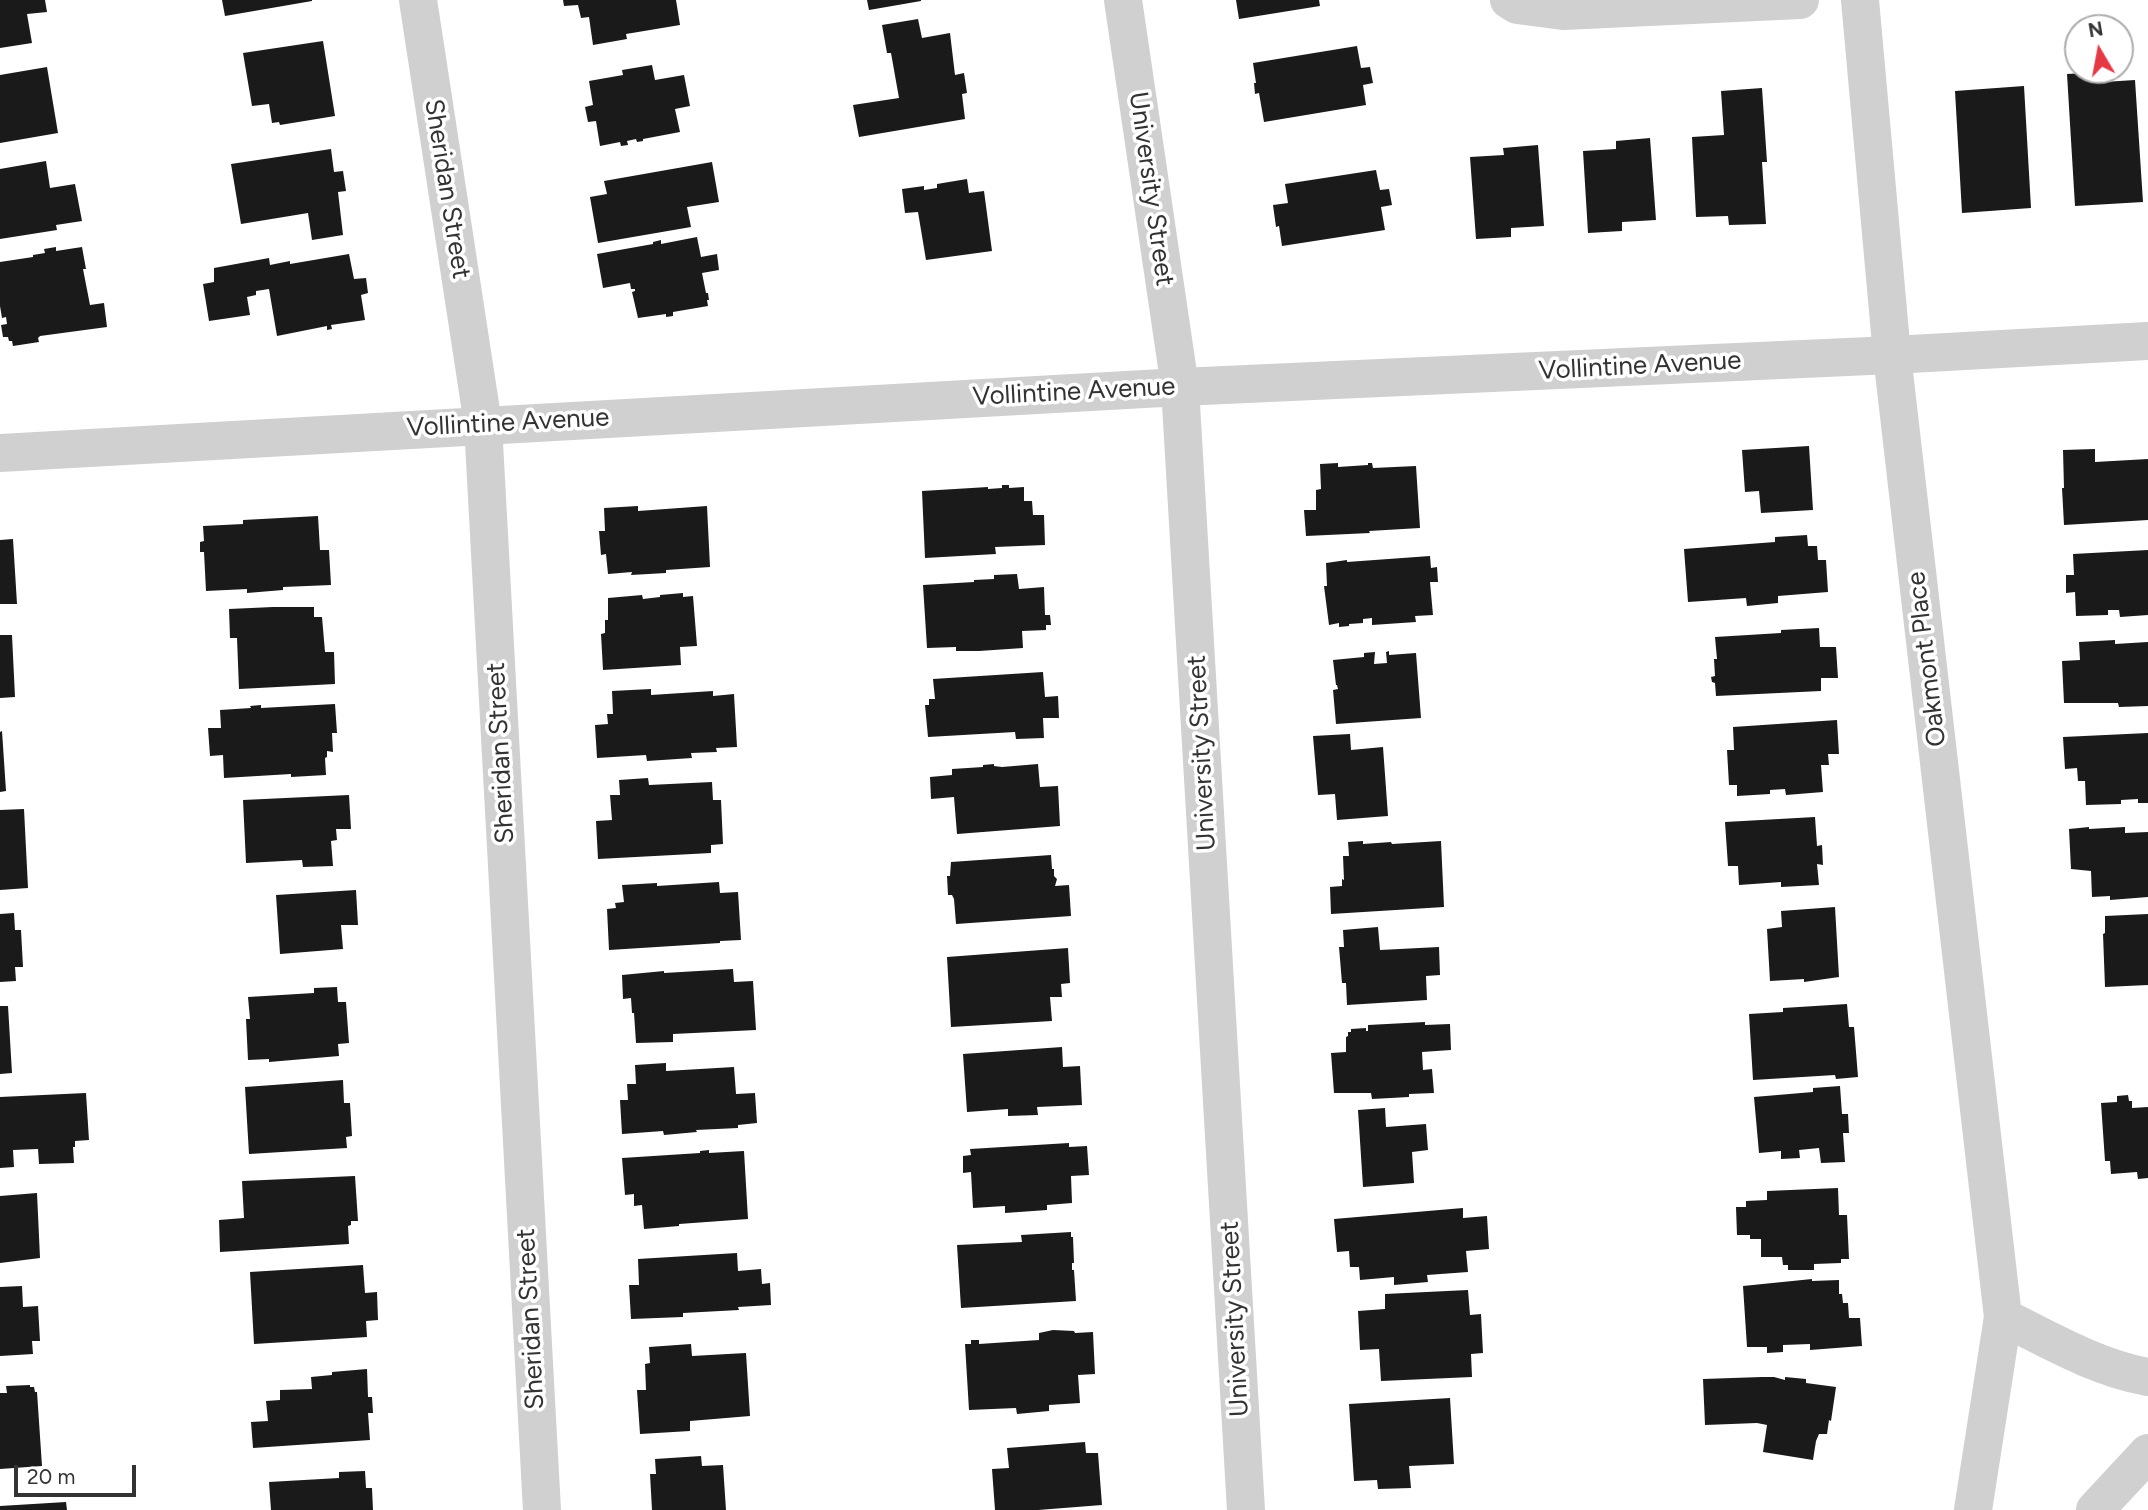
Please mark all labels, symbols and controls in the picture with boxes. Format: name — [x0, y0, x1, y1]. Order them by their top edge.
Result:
north arrow — [2064, 14, 2134, 84]
text: N — [2086, 17, 2105, 42]
street label: University Street — [1122, 90, 1180, 288]
street label: Sheridan Street — [417, 97, 477, 281]
street label: Vollintine Avenue — [1538, 345, 1742, 387]
street label: Vollintine Avenue — [972, 371, 1176, 413]
street label: Vollintine Avenue — [406, 402, 610, 444]
street label: Oakmont Place — [1901, 570, 1953, 748]
street label: University Street — [1181, 654, 1223, 852]
street label: Sheridan Street — [481, 661, 521, 845]
street label: University Street — [1214, 1220, 1256, 1418]
street label: Sheridan Street — [511, 1227, 551, 1411]
scale bar — [18, 1450, 140, 1494]
text: 20 m — [27, 1464, 75, 1489]

